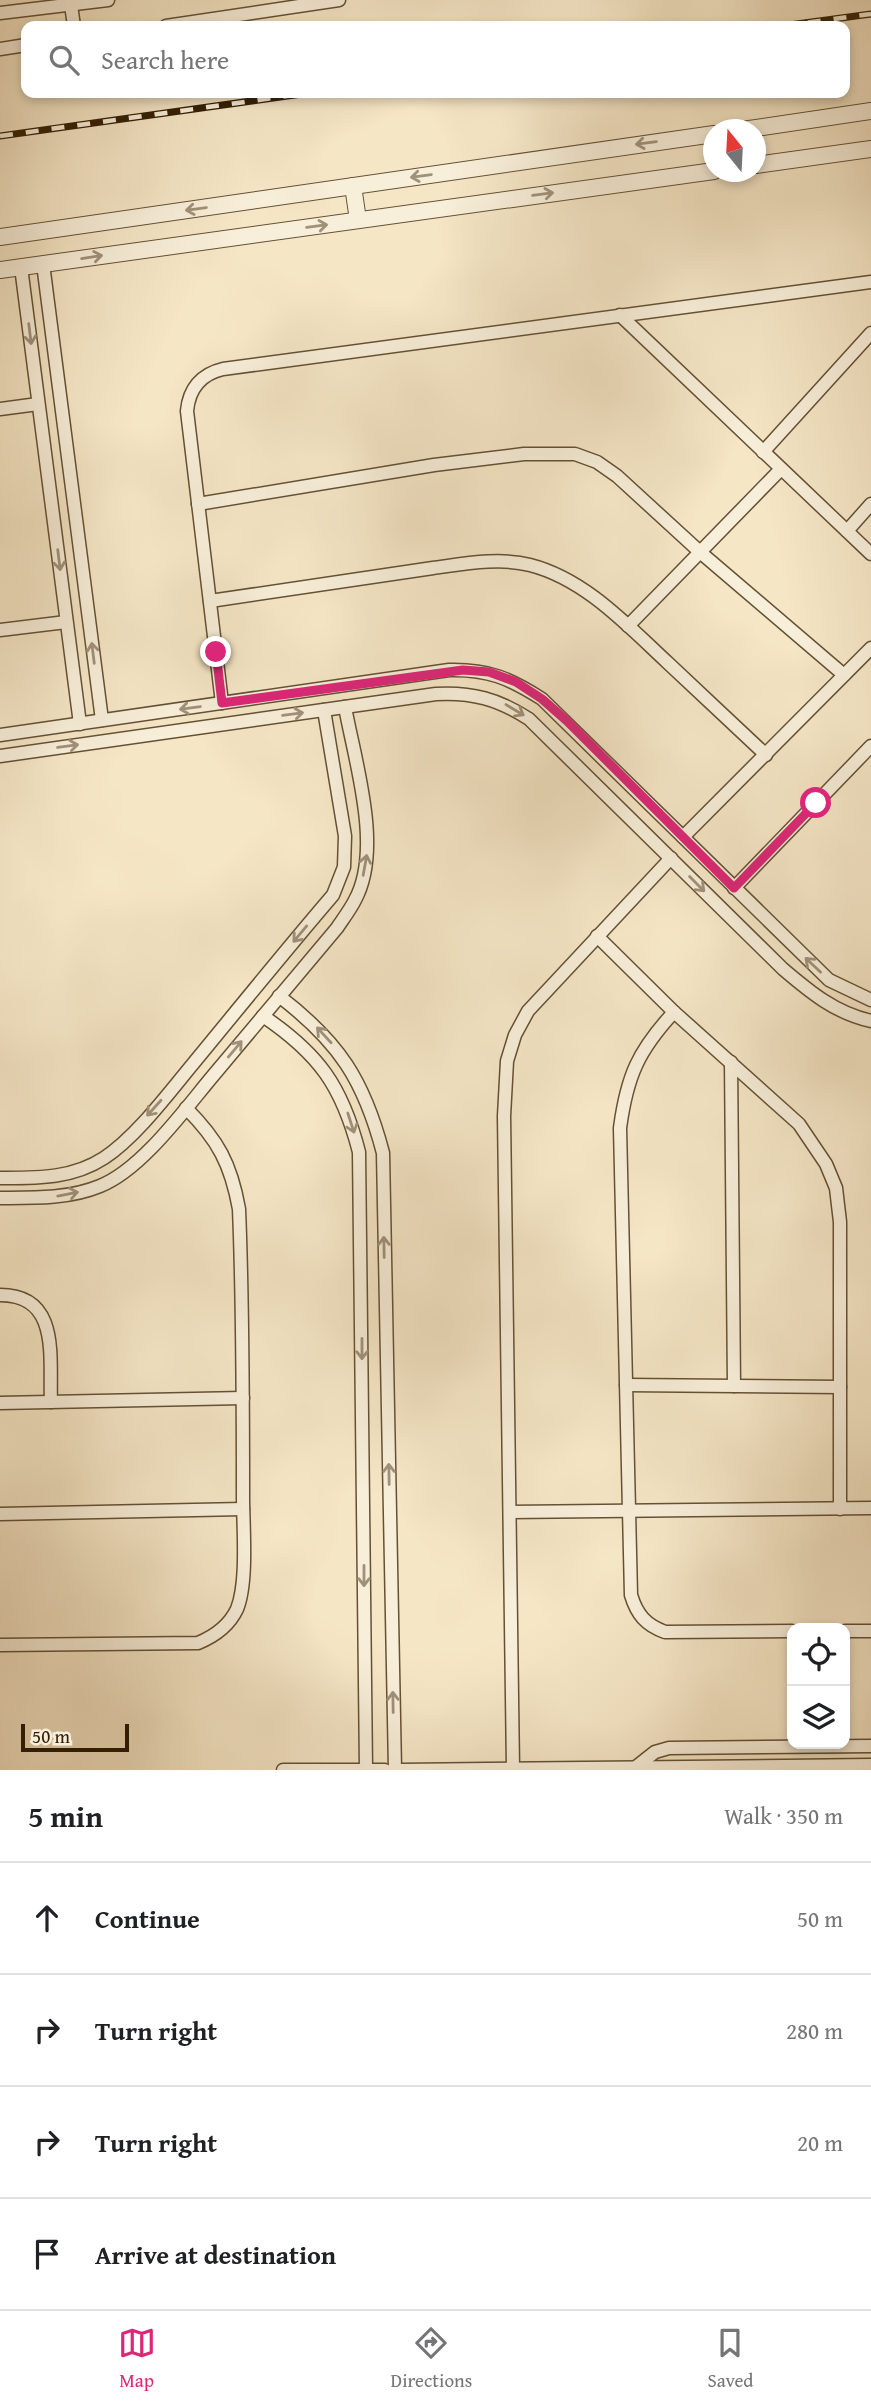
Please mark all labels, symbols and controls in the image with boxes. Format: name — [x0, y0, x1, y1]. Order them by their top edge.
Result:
search box — [21, 21, 850, 98]
text: Search here — [101, 40, 229, 79]
icon: search — [45, 41, 83, 79]
north arrow — [703, 119, 766, 182]
one-way arrow — [635, 137, 658, 150]
one-way arrow — [410, 170, 433, 183]
one-way arrow — [531, 188, 553, 201]
one-way arrow — [185, 203, 208, 216]
one-way arrow — [305, 219, 328, 232]
one-way arrow — [80, 250, 103, 263]
one-way arrow — [23, 323, 36, 345]
one-way arrow — [52, 548, 65, 571]
route end — [200, 636, 231, 667]
one-way arrow — [87, 642, 100, 665]
one-way arrow — [179, 701, 202, 714]
one-way arrow — [505, 703, 525, 717]
one-way arrow — [281, 707, 304, 720]
one-way arrow — [56, 740, 78, 753]
route start — [800, 787, 831, 818]
one-way arrow — [359, 854, 372, 877]
one-way arrow — [688, 875, 705, 892]
one-way arrow — [293, 924, 308, 942]
one-way arrow — [805, 957, 822, 974]
one-way arrow — [316, 1026, 332, 1044]
one-way arrow — [228, 1040, 243, 1058]
one-way arrow — [146, 1099, 162, 1117]
one-way arrow — [346, 1111, 358, 1133]
one-way arrow — [56, 1187, 79, 1200]
one-way arrow — [378, 1236, 391, 1259]
one-way arrow — [355, 1337, 369, 1360]
one-way arrow — [382, 1463, 396, 1486]
one-way arrow — [357, 1565, 371, 1588]
map controls — [787, 1623, 850, 1749]
button: locate — [787, 1623, 850, 1686]
button: layers — [787, 1686, 850, 1749]
one-way arrow — [387, 1691, 400, 1714]
scale bar — [21, 1721, 130, 1753]
text: 50 m — [32, 1722, 70, 1750]
text: 5 min — [28, 1794, 103, 1838]
text: Walk · 350 m — [724, 1799, 843, 1832]
icon: ahead — [28, 1899, 66, 1937]
text: Continue — [95, 1899, 200, 1938]
text: 50 m — [797, 1902, 843, 1935]
icon: right — [28, 2011, 66, 2049]
text: Turn right — [95, 2011, 217, 2050]
text: 280 m — [786, 2014, 843, 2047]
icon: right — [28, 2123, 66, 2161]
text: Turn right — [95, 2123, 217, 2162]
text: 20 m — [797, 2126, 843, 2159]
icon: arrive — [28, 2235, 66, 2273]
text: Arrive at destination — [95, 2235, 336, 2274]
tab: Map — [118, 2324, 156, 2394]
tab: Directions — [391, 2324, 472, 2394]
tab: Saved — [707, 2324, 753, 2394]

